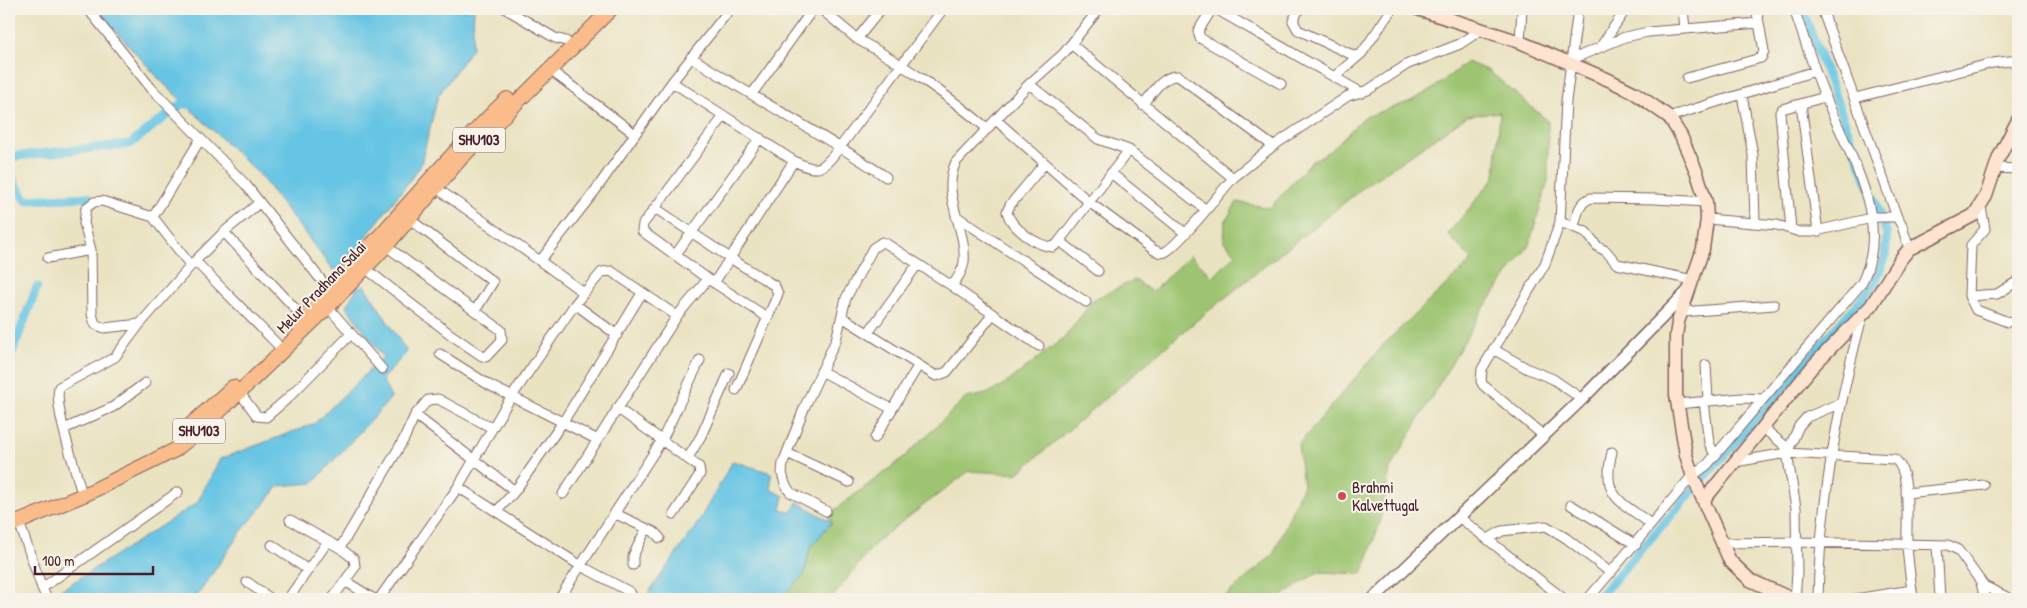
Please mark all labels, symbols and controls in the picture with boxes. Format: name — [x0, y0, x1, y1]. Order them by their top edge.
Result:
road number: SHU103 — [453, 128, 505, 152]
street label: Melur Pradhana Salai — [271, 236, 371, 338]
road number: SHU103 — [173, 418, 225, 444]
place label: Brahmi Kalvettugal — [1352, 476, 1419, 516]
marker: Brahmi Kalvettugal — [1336, 490, 1348, 502]
scale bar — [35, 543, 152, 575]
text: 100 m — [42, 550, 75, 571]

